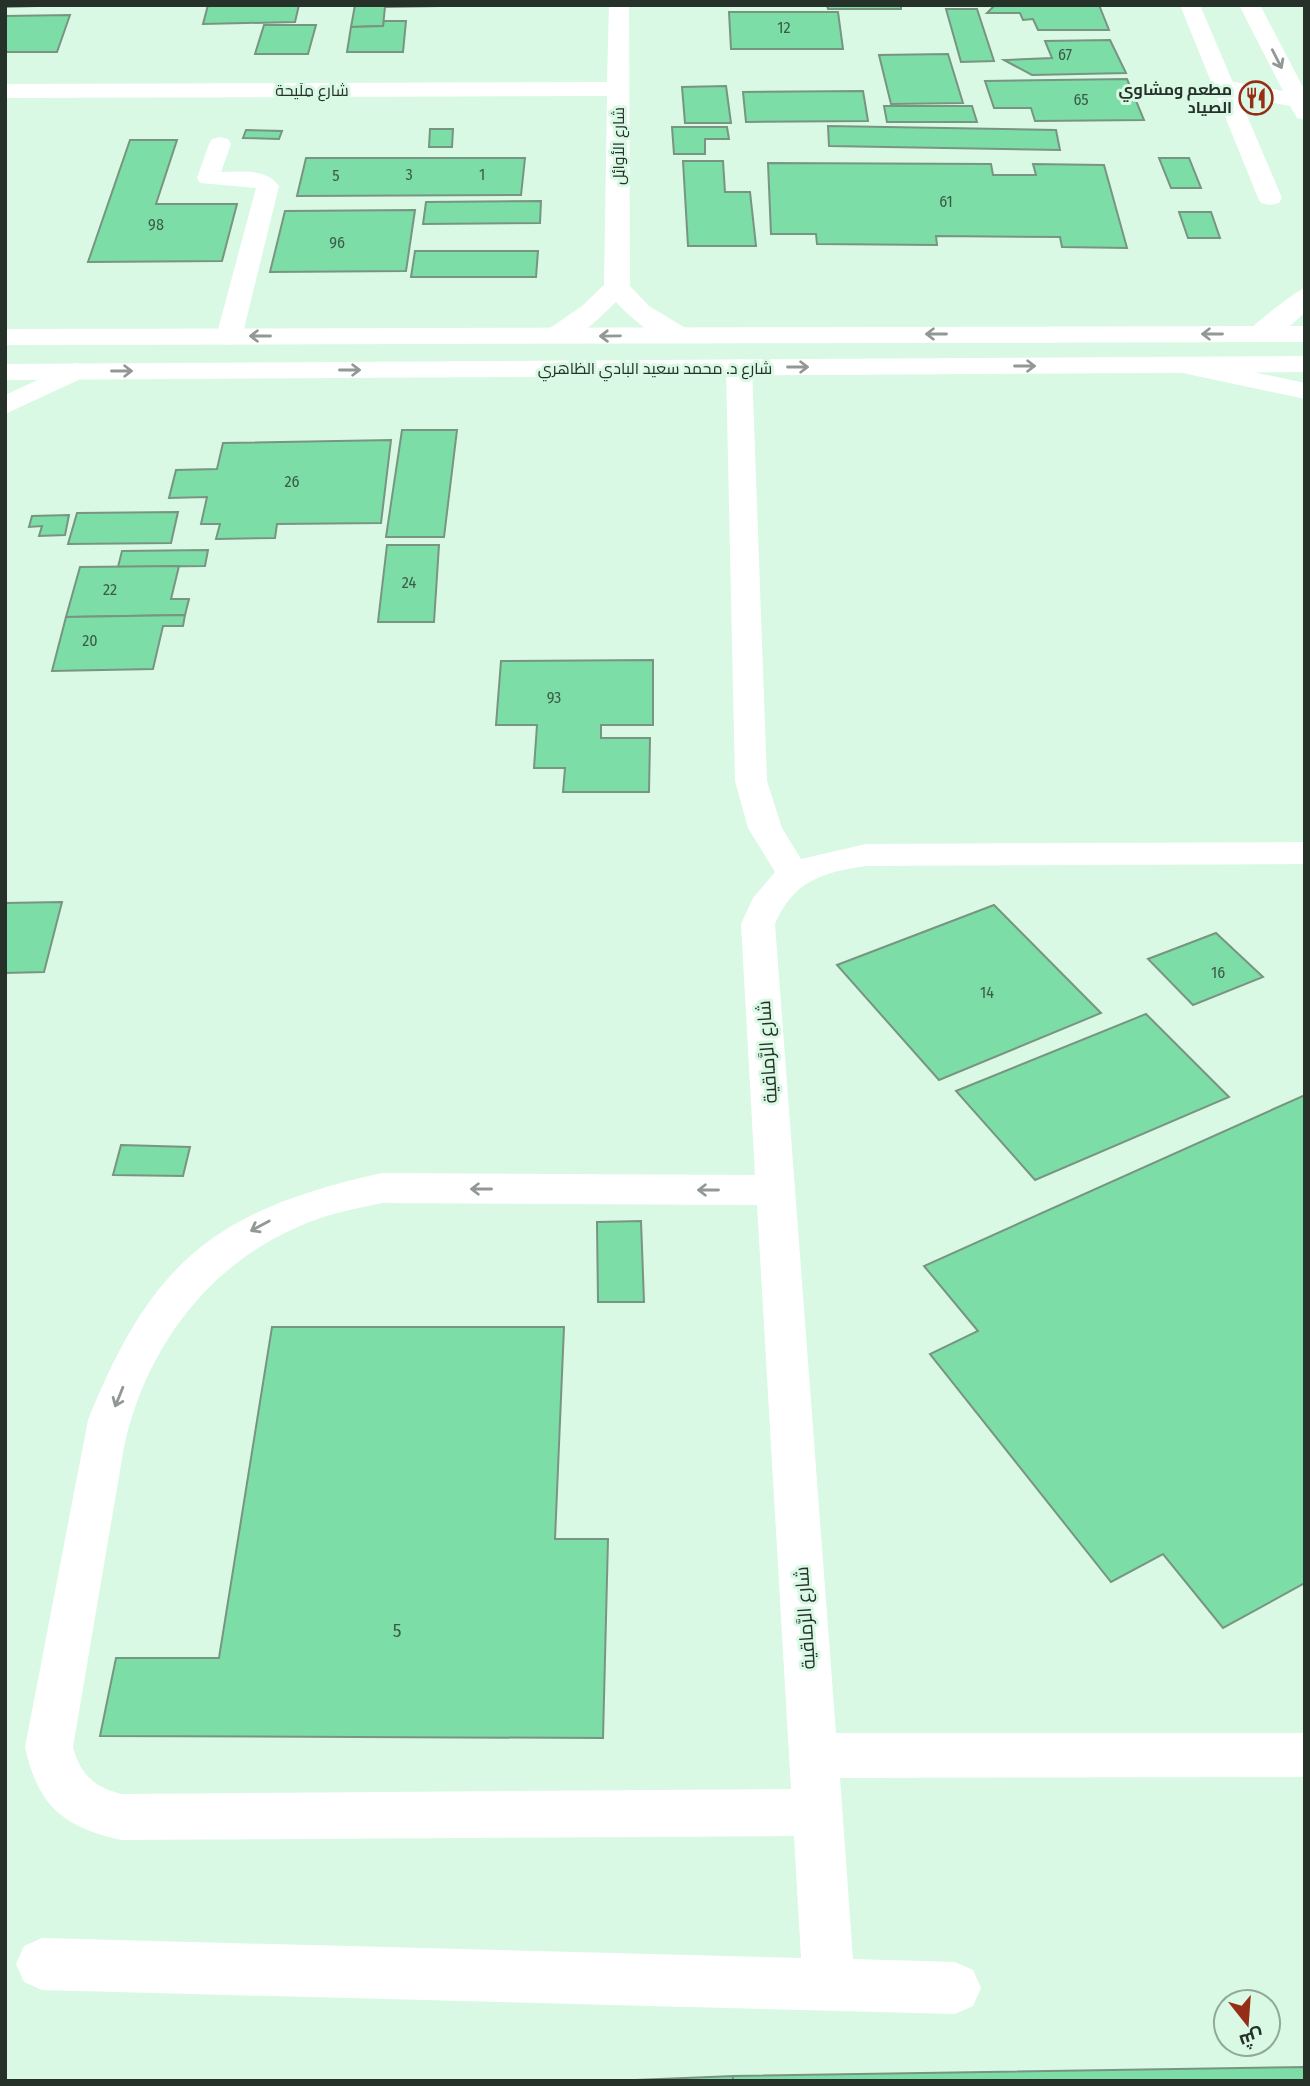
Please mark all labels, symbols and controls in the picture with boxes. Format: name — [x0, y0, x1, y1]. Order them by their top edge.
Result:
house number: 12 — [777, 18, 791, 37]
house number: 67 — [1058, 45, 1073, 64]
one-way arrow — [1271, 48, 1285, 69]
restaurant icon: مطعم ومشاوي الصياد — [1237, 79, 1275, 117]
place label: مطعم ومشاوي الصياد — [1118, 80, 1232, 117]
street label: شارع مِلَيحة — [275, 81, 349, 102]
house number: 65 — [1073, 90, 1089, 109]
street label: شارع الأوائِل — [609, 107, 630, 185]
house number: 3 — [405, 165, 413, 184]
house number: 1 — [479, 165, 485, 184]
house number: 5 — [332, 166, 340, 185]
house number: 61 — [939, 192, 953, 211]
house number: 98 — [148, 215, 164, 234]
house number: 96 — [329, 233, 345, 252]
one-way arrow — [924, 327, 947, 341]
one-way arrow — [1201, 327, 1224, 341]
one-way arrow — [599, 329, 622, 342]
one-way arrow — [249, 330, 272, 343]
street label: شارع د. محمد سعيد البادي الظاهري — [538, 359, 772, 382]
one-way arrow — [1014, 359, 1037, 373]
one-way arrow — [786, 360, 809, 374]
one-way arrow — [338, 363, 361, 376]
one-way arrow — [111, 364, 134, 378]
house number: 26 — [285, 472, 300, 491]
house number: 24 — [402, 573, 416, 592]
house number: 22 — [103, 580, 117, 599]
house number: 20 — [82, 631, 98, 650]
house number: 93 — [547, 688, 561, 707]
house number: 16 — [1211, 963, 1225, 982]
house number: 14 — [980, 983, 994, 1002]
street label: شارع الرَّماقية — [752, 1000, 784, 1104]
one-way arrow — [469, 1182, 492, 1196]
one-way arrow — [697, 1183, 720, 1197]
one-way arrow — [250, 1220, 271, 1233]
one-way arrow — [111, 1385, 124, 1407]
street label: شارع الرَّماقية — [790, 1566, 822, 1670]
house number: 5 — [393, 1619, 401, 1642]
north arrow — [1212, 1988, 1282, 2058]
text: ش — [1237, 2024, 1267, 2053]

